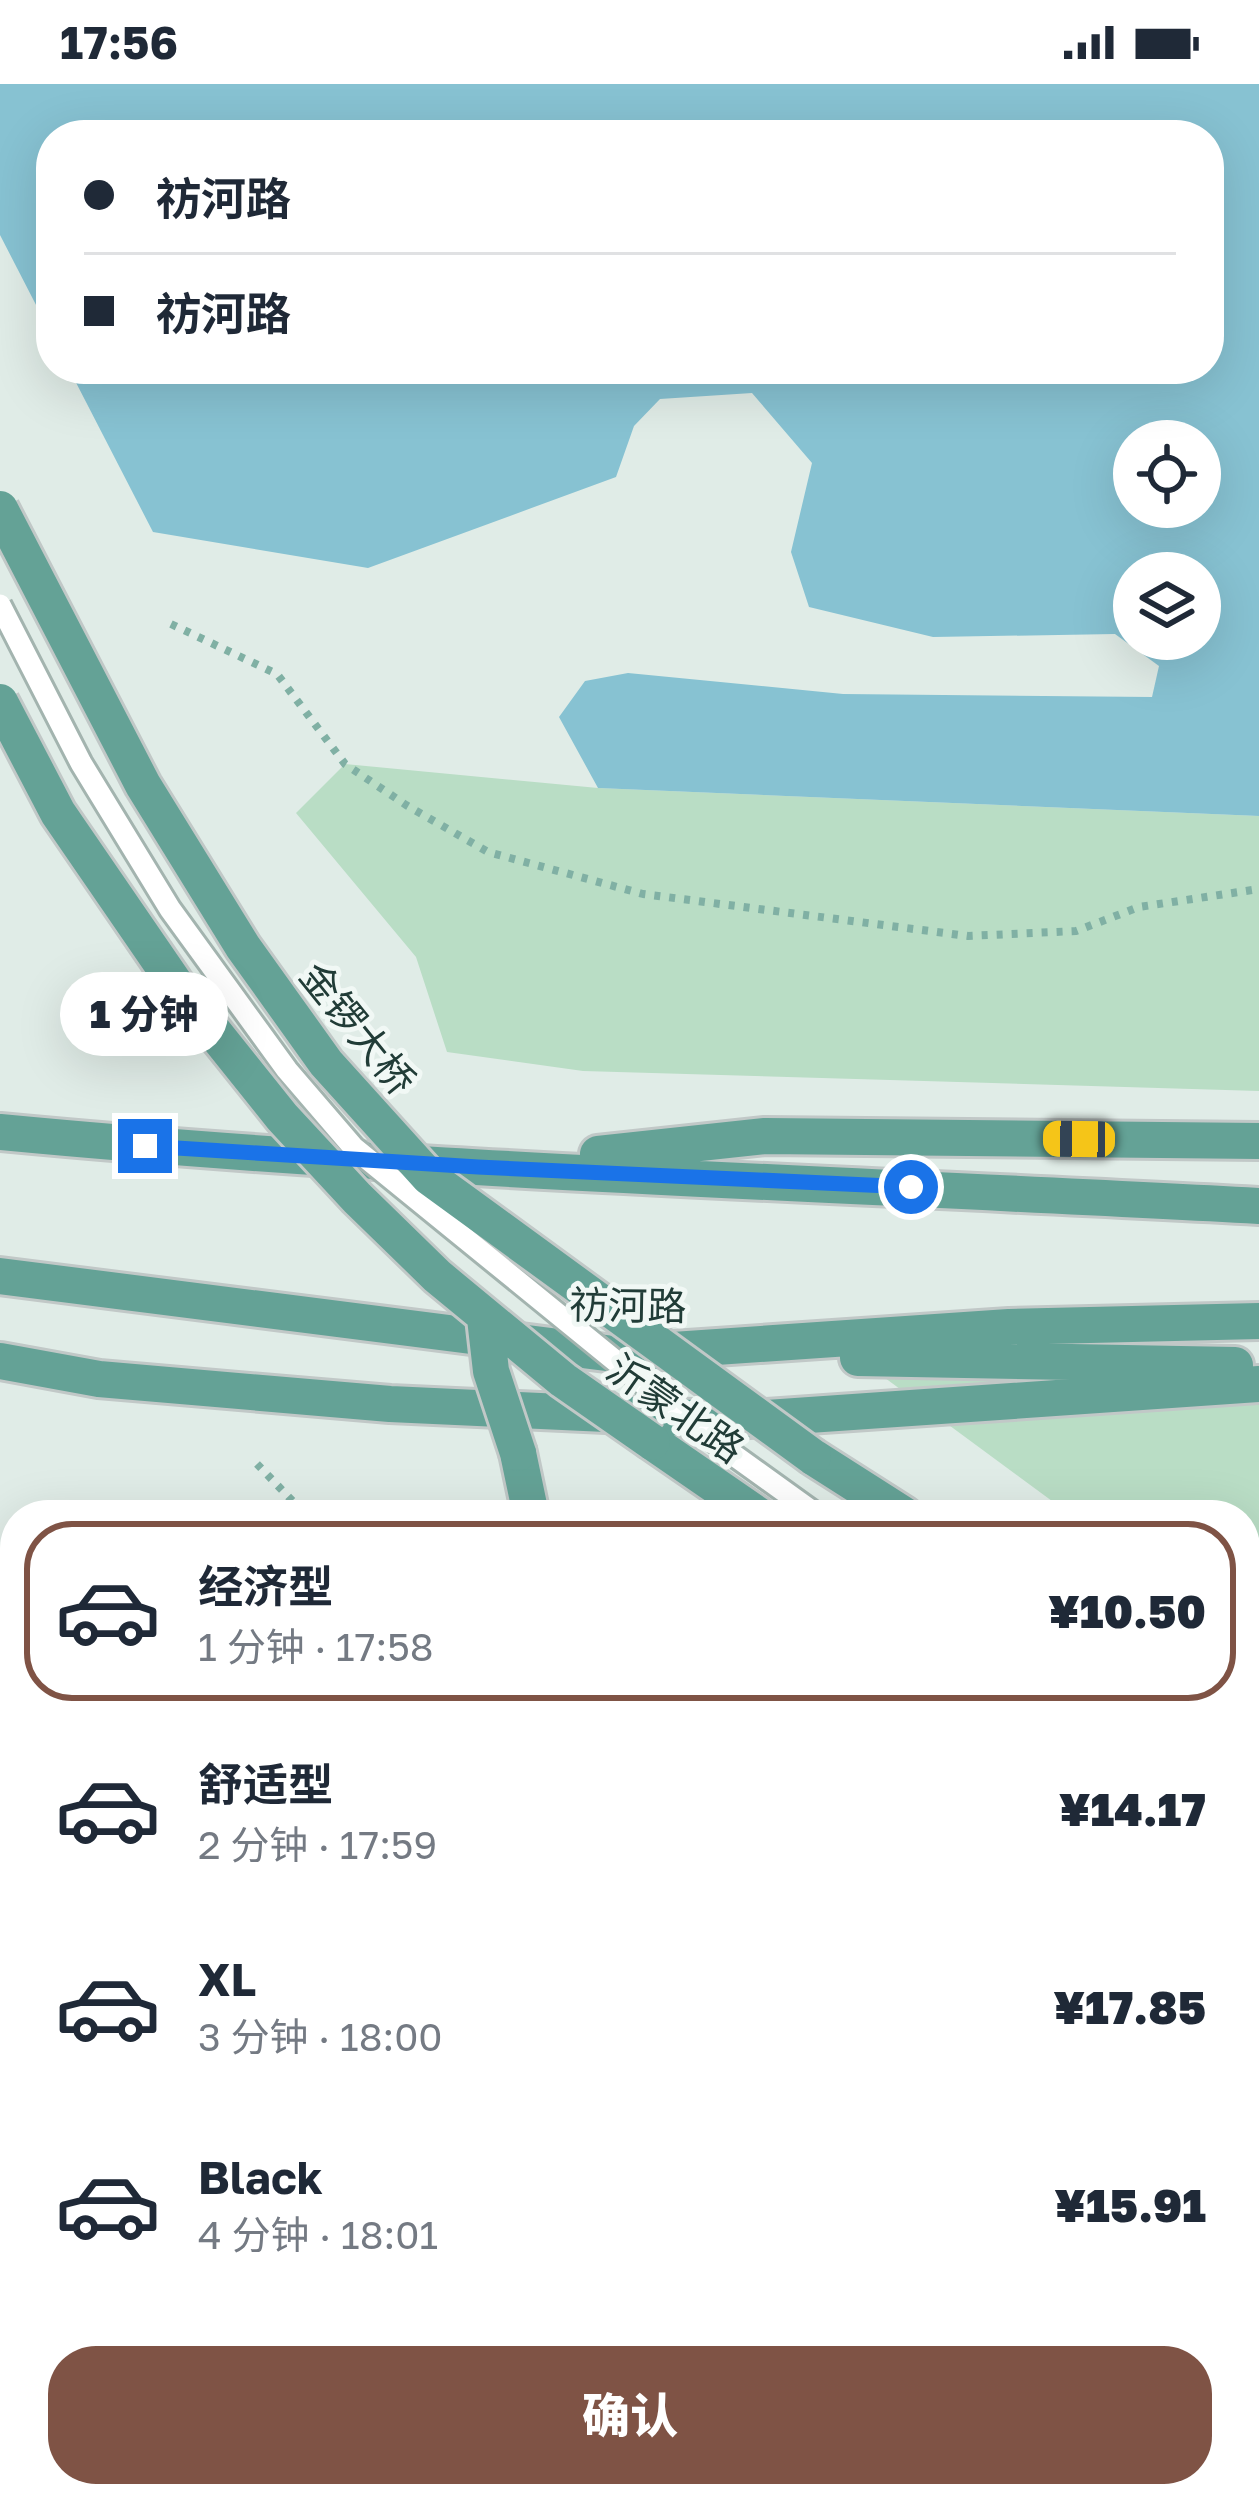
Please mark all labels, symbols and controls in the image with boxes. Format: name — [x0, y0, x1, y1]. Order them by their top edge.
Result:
text: 17:56 — [60, 15, 178, 69]
text: 祊河路 — [156, 171, 291, 225]
text: 祊河路 — [156, 286, 291, 340]
map controls — [1113, 420, 1221, 660]
button: locate — [1113, 420, 1221, 528]
button: layers — [1113, 552, 1221, 660]
street label: 金锣大桥 — [291, 953, 425, 1103]
callout: 1 分钟 — [61, 972, 229, 1056]
text: 1 分钟 — [90, 990, 198, 1037]
route end — [118, 1119, 172, 1173]
car — [1043, 1120, 1115, 1158]
route start — [884, 1160, 938, 1214]
street label: 祊河路 — [569, 1280, 687, 1330]
street label: 沂蒙北路 — [599, 1344, 753, 1472]
icon: car — [54, 1557, 162, 1665]
text: 经济型 — [198, 1559, 333, 1613]
text: ¥10.50 — [1048, 1584, 1206, 1638]
text: 1 分钟 · 17:58 — [198, 1623, 434, 1670]
icon: car — [54, 1755, 162, 1863]
text: 舒适型 — [198, 1757, 333, 1811]
text: ¥14.17 — [1059, 1782, 1206, 1836]
text: 2 分钟 · 17:59 — [198, 1821, 437, 1868]
text: XL — [198, 1952, 256, 2006]
icon: car — [54, 1953, 162, 2061]
text: ¥17.85 — [1053, 1980, 1206, 2034]
text: 3 分钟 · 18:00 — [198, 2013, 443, 2060]
text: Black — [198, 2150, 323, 2204]
icon: car — [54, 2151, 162, 2259]
text: ¥15.91 — [1054, 2178, 1206, 2232]
text: 4 分钟 · 18:01 — [198, 2211, 438, 2258]
button: 确认 — [48, 2346, 1212, 2484]

